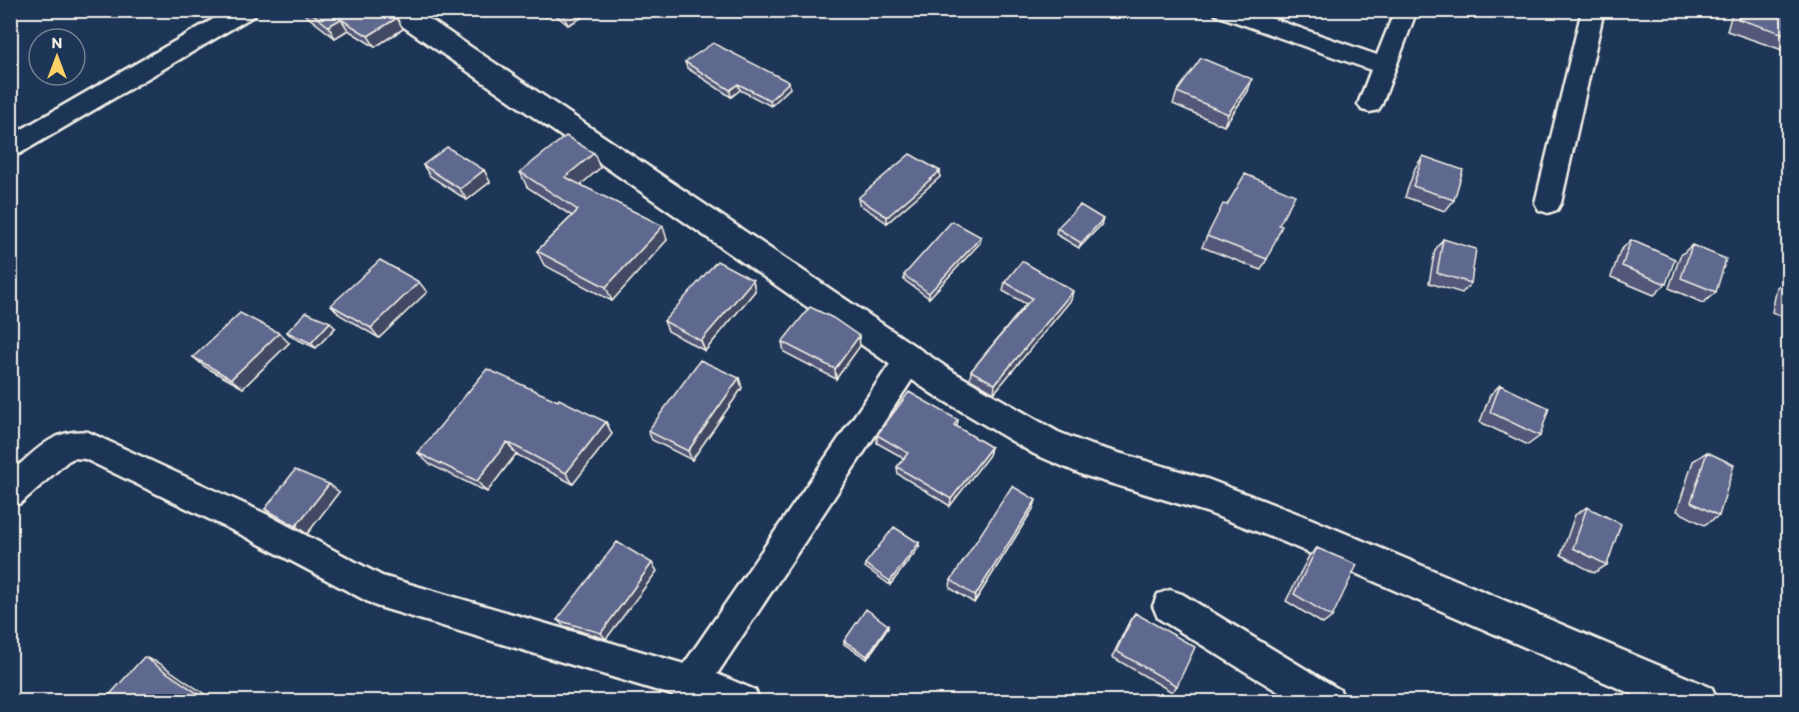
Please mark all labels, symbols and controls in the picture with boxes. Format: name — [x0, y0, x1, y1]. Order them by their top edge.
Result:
north arrow — [27, 27, 87, 87]
text: N — [52, 33, 62, 52]

